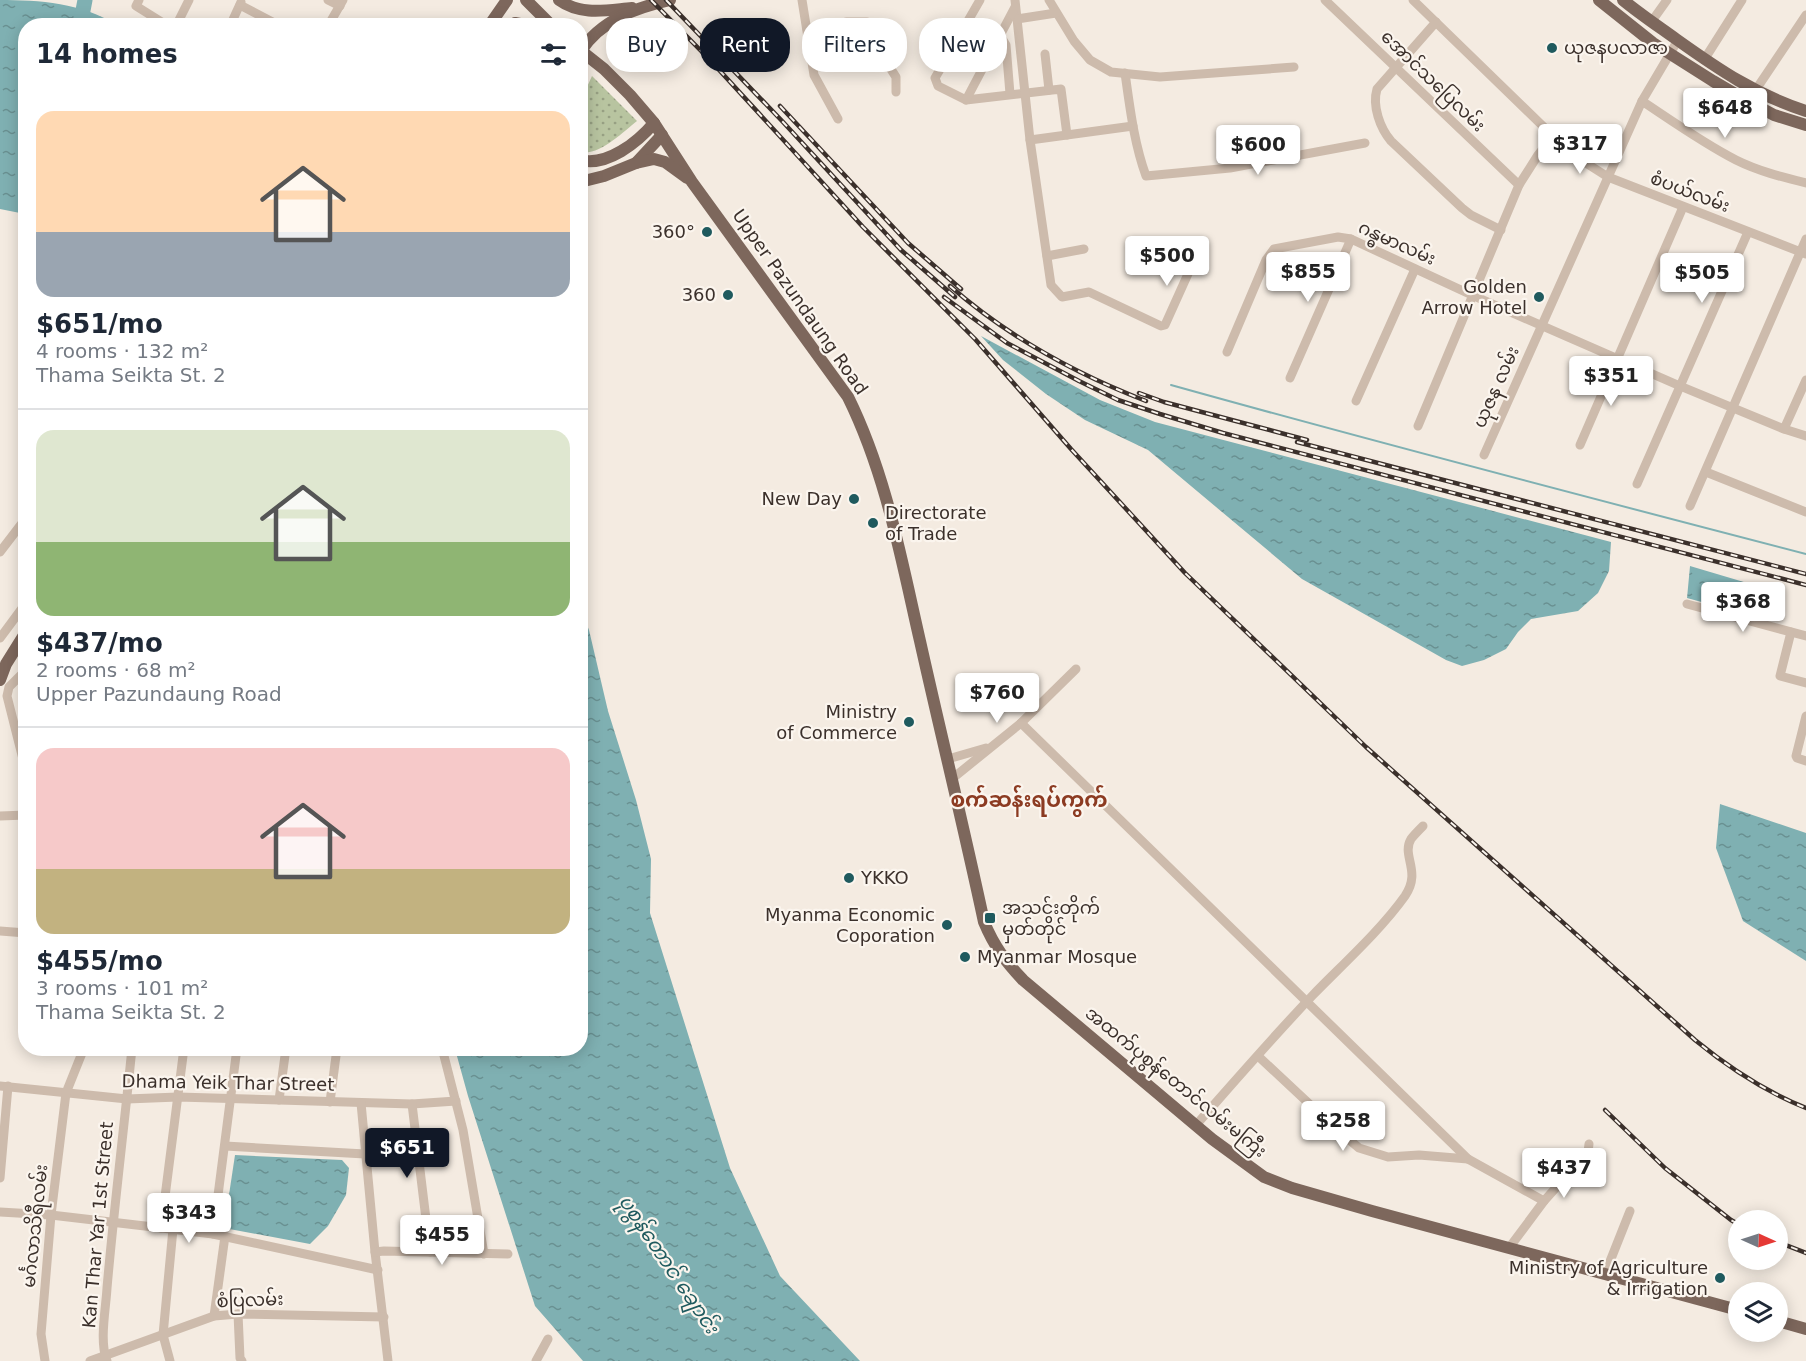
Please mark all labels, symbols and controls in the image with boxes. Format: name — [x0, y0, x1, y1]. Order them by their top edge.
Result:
chip: Buy — [606, 18, 688, 72]
chip: Rent — [700, 18, 790, 72]
chip: Filters — [802, 18, 907, 72]
chip: New — [919, 18, 1007, 72]
street label: အောင်သပြေလမ်း — [1373, 24, 1491, 139]
place label: ယုဇနပလာဇာ — [1564, 37, 1668, 63]
icon: filters — [537, 38, 570, 71]
text: 14 homes — [36, 39, 178, 69]
marker: ယုဇနပလာဇာ — [1545, 41, 1559, 55]
pin: $648 — [1689, 88, 1761, 139]
text: $648 — [1697, 95, 1753, 119]
pin: $317 — [1544, 124, 1616, 175]
pin: $600 — [1222, 125, 1294, 176]
text: $317 — [1552, 131, 1608, 155]
text: $600 — [1230, 132, 1286, 156]
icon: home — [249, 150, 357, 258]
street label: စံပယ်လမ်း — [1648, 165, 1734, 216]
street label: Upper Pazundaung Road — [728, 205, 872, 398]
street label: ဂန္ဓမာလမ်း — [1353, 214, 1440, 274]
place label: 360° — [652, 221, 695, 242]
marker: 360° — [700, 225, 714, 239]
pin: $500 — [1131, 236, 1203, 287]
text: $500 — [1139, 243, 1195, 267]
pin: $855 — [1272, 252, 1344, 303]
pin: $505 — [1666, 253, 1738, 304]
text: $855 — [1280, 259, 1336, 283]
text: $505 — [1674, 260, 1730, 284]
place label: Golden Arrow Hotel — [1421, 276, 1527, 318]
place label: 360 — [682, 284, 716, 305]
marker: 360 — [721, 288, 735, 302]
marker: Golden Arrow Hotel — [1532, 290, 1546, 304]
text: $651/mo — [36, 309, 163, 339]
text: 4 rooms · 132 m² — [36, 339, 208, 363]
street label: ယုဇန လမ်း — [1466, 342, 1527, 433]
pin: $351 — [1575, 356, 1647, 407]
text: Thama Seikta St. 2 — [36, 363, 226, 387]
text: $351 — [1583, 363, 1639, 387]
icon: home — [249, 469, 357, 577]
place label: New Day — [761, 488, 842, 509]
marker: New Day — [847, 492, 861, 506]
place label: Directorate of Trade — [885, 502, 986, 544]
marker: Directorate of Trade — [866, 516, 880, 530]
pin: $368 — [1707, 582, 1779, 633]
text: $368 — [1715, 589, 1771, 613]
text: $437/mo — [36, 628, 163, 658]
text: 2 rooms · 68 m² — [36, 658, 196, 682]
pin: $760 — [961, 673, 1033, 724]
text: $760 — [969, 680, 1025, 704]
text: Upper Pazundaung Road — [36, 682, 282, 706]
place label: Ministry of Commerce — [776, 701, 897, 743]
marker: Ministry of Commerce — [902, 715, 916, 729]
district label: စက်ဆန်းရပ်ကွက် — [950, 784, 1108, 817]
icon: home — [249, 787, 357, 895]
place label: YKKO — [860, 867, 909, 888]
marker: YKKO — [842, 871, 856, 885]
place label: အသင်းတိုက် မှတ်တိုင် — [1002, 894, 1100, 944]
place label: Myanma Economic Coporation — [765, 904, 935, 946]
marker: အသင်းတိုက် မှတ်တိုင် — [983, 911, 997, 925]
marker: Myanma Economic Coporation — [940, 918, 954, 932]
text: $455/mo — [36, 946, 163, 976]
place label: Myanmar Mosque — [977, 946, 1137, 967]
marker: Myanmar Mosque — [958, 950, 972, 964]
text: 3 rooms · 101 m² — [36, 976, 208, 1000]
text: Thama Seikta St. 2 — [36, 1000, 226, 1024]
street label: အထက်ပုစွန်တောင်လမ်းမကြီး — [1078, 1000, 1273, 1165]
street label: Dhama Yeik Thar Street — [122, 1070, 335, 1095]
pin: $258 — [1307, 1101, 1379, 1152]
text: $258 — [1315, 1108, 1371, 1132]
street label: Kan Thar Yar 1st Street — [78, 1121, 117, 1329]
pin: $651 — [371, 1128, 443, 1179]
text: $651 — [379, 1135, 435, 1159]
pin: $437 — [1528, 1148, 1600, 1199]
text: $437 — [1536, 1155, 1592, 1179]
street label: မင်္ဂလာသိရီလမ်း — [15, 1163, 56, 1289]
water label: ပုစွန်တောင် ချောင်း — [610, 1189, 726, 1341]
pin: $343 — [153, 1193, 225, 1244]
text: $343 — [161, 1200, 217, 1224]
north arrow — [1728, 1210, 1788, 1270]
map controls — [1728, 1210, 1788, 1342]
pin: $455 — [406, 1215, 478, 1266]
text: $455 — [414, 1222, 470, 1246]
place label: Ministry of Agriculture & Irrigation — [1509, 1257, 1708, 1299]
marker: Ministry of Agriculture & Irrigation — [1713, 1271, 1727, 1285]
button: layers — [1728, 1282, 1788, 1342]
street label: စံပြလမ်း — [216, 1286, 284, 1316]

